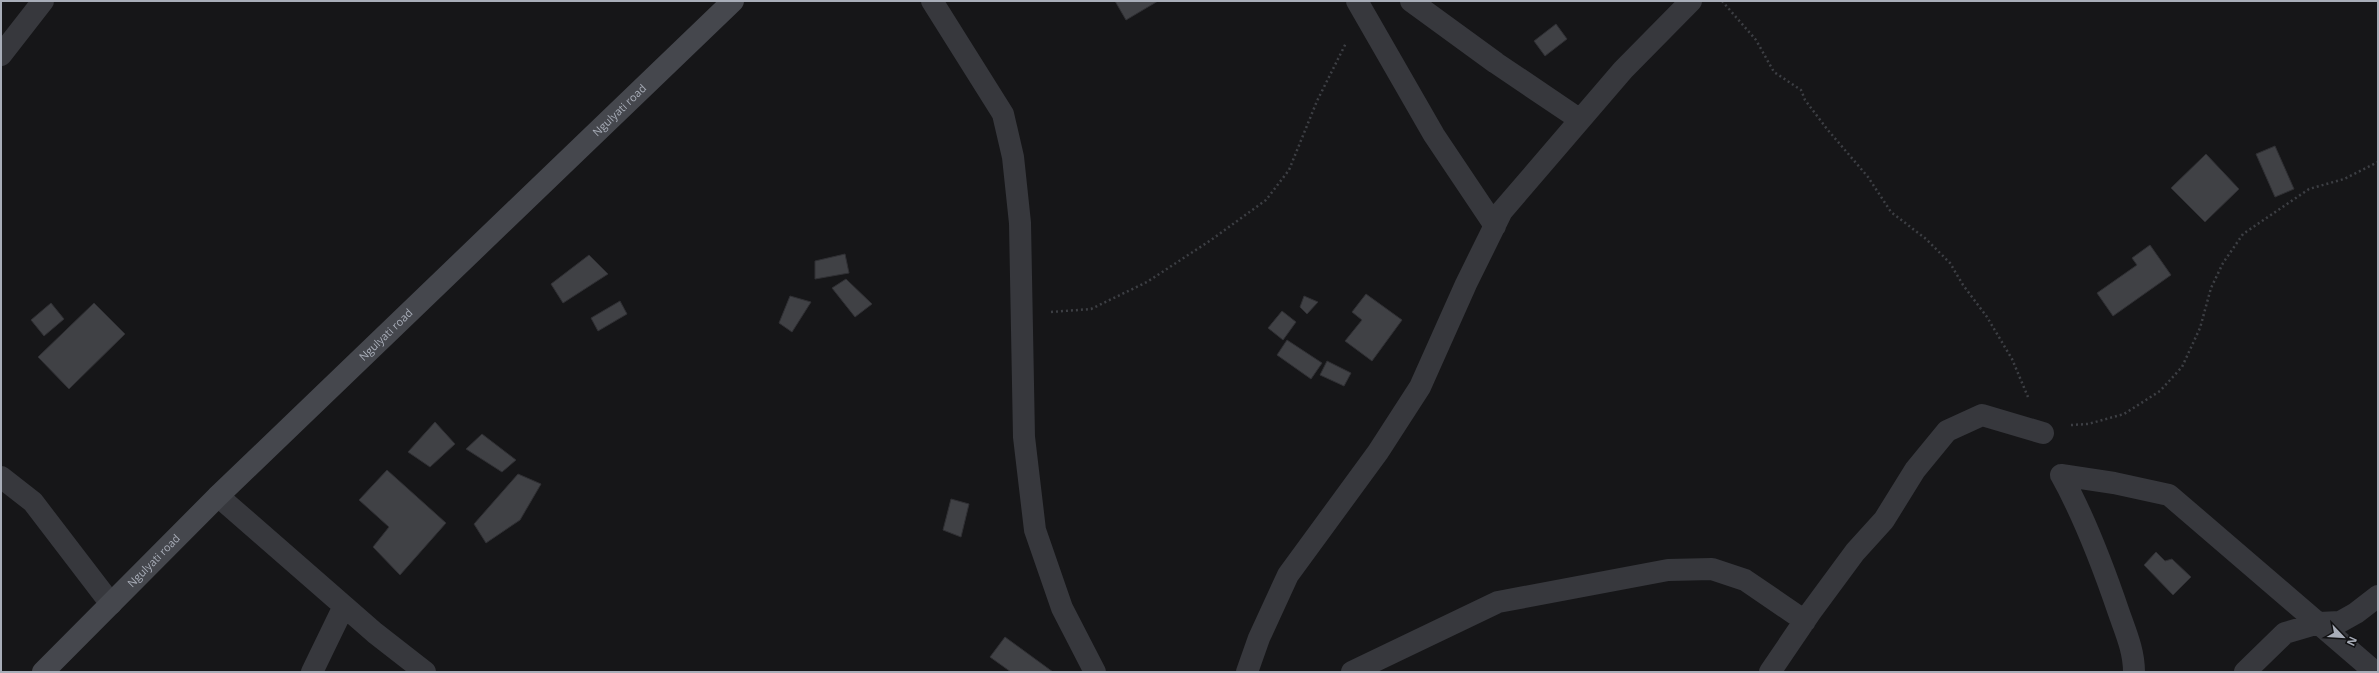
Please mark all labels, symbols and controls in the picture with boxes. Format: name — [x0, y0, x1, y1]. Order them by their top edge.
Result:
street label: Ngulyati road — [589, 80, 649, 139]
street label: Ngulyati road — [355, 305, 416, 364]
street label: Ngulyati road — [124, 531, 183, 590]
north arrow — [2323, 617, 2363, 657]
text: N — [2344, 634, 2361, 649]

